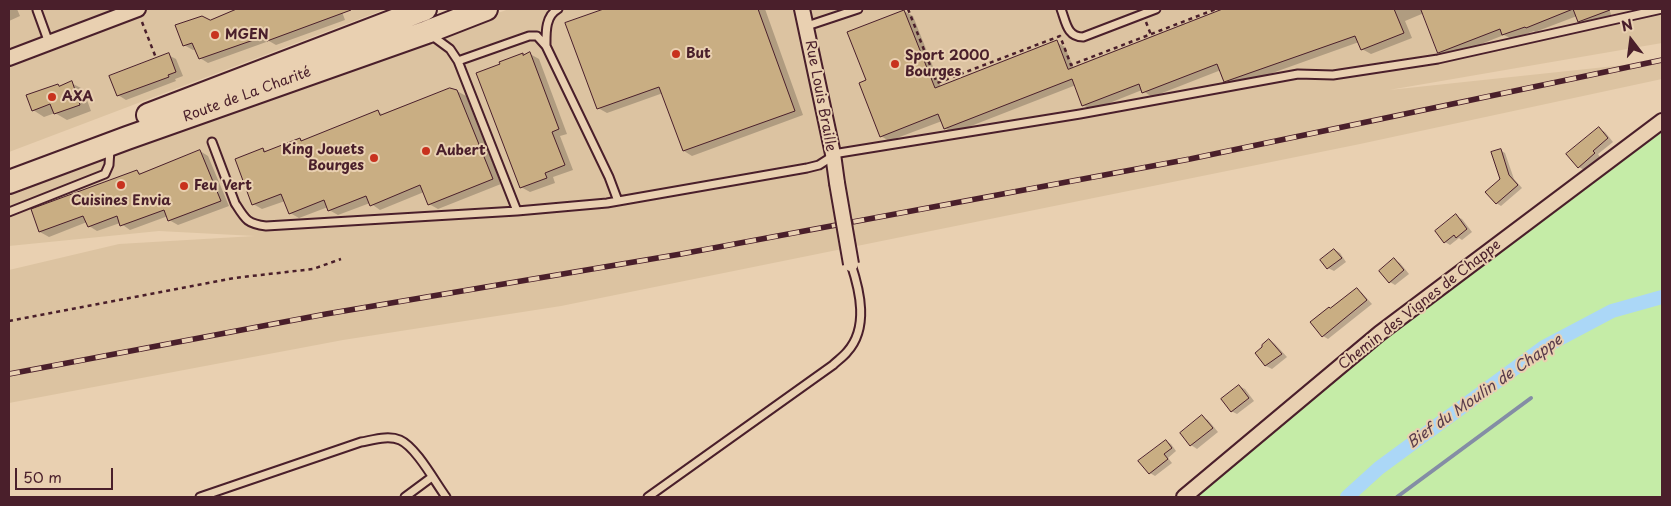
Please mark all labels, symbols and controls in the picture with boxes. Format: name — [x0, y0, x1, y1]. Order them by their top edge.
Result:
text: N — [1619, 13, 1635, 37]
north arrow — [1606, 15, 1656, 65]
place label: MGEN — [225, 27, 269, 43]
marker: MGEN — [209, 29, 221, 41]
street label: Rue Louis Braille — [801, 39, 839, 153]
place label: But — [686, 46, 711, 62]
marker: But — [670, 48, 682, 60]
place label: Sport 2000 Bourges — [905, 48, 989, 80]
marker: Sport 2000 Bourges — [889, 58, 901, 70]
street label: Route de La Charité — [181, 64, 313, 126]
place label: AXA — [62, 89, 93, 105]
marker: AXA — [46, 91, 58, 103]
place label: King Jouets Bourges — [282, 142, 364, 174]
place label: Aubert — [436, 143, 486, 159]
marker: Aubert — [420, 145, 432, 157]
marker: King Jouets Bourges — [368, 152, 380, 164]
place label: Feu Vert — [194, 178, 252, 194]
marker: Cuisines Envia — [115, 179, 127, 191]
marker: Feu Vert — [178, 180, 190, 192]
place label: Cuisines Envia — [71, 193, 171, 209]
street label: Chemin des Vignes de Chappe — [1336, 236, 1504, 374]
water label: Bief du Moulin de Chappe — [1404, 331, 1566, 453]
scale bar — [18, 458, 115, 490]
text: 50 m — [23, 465, 62, 488]

